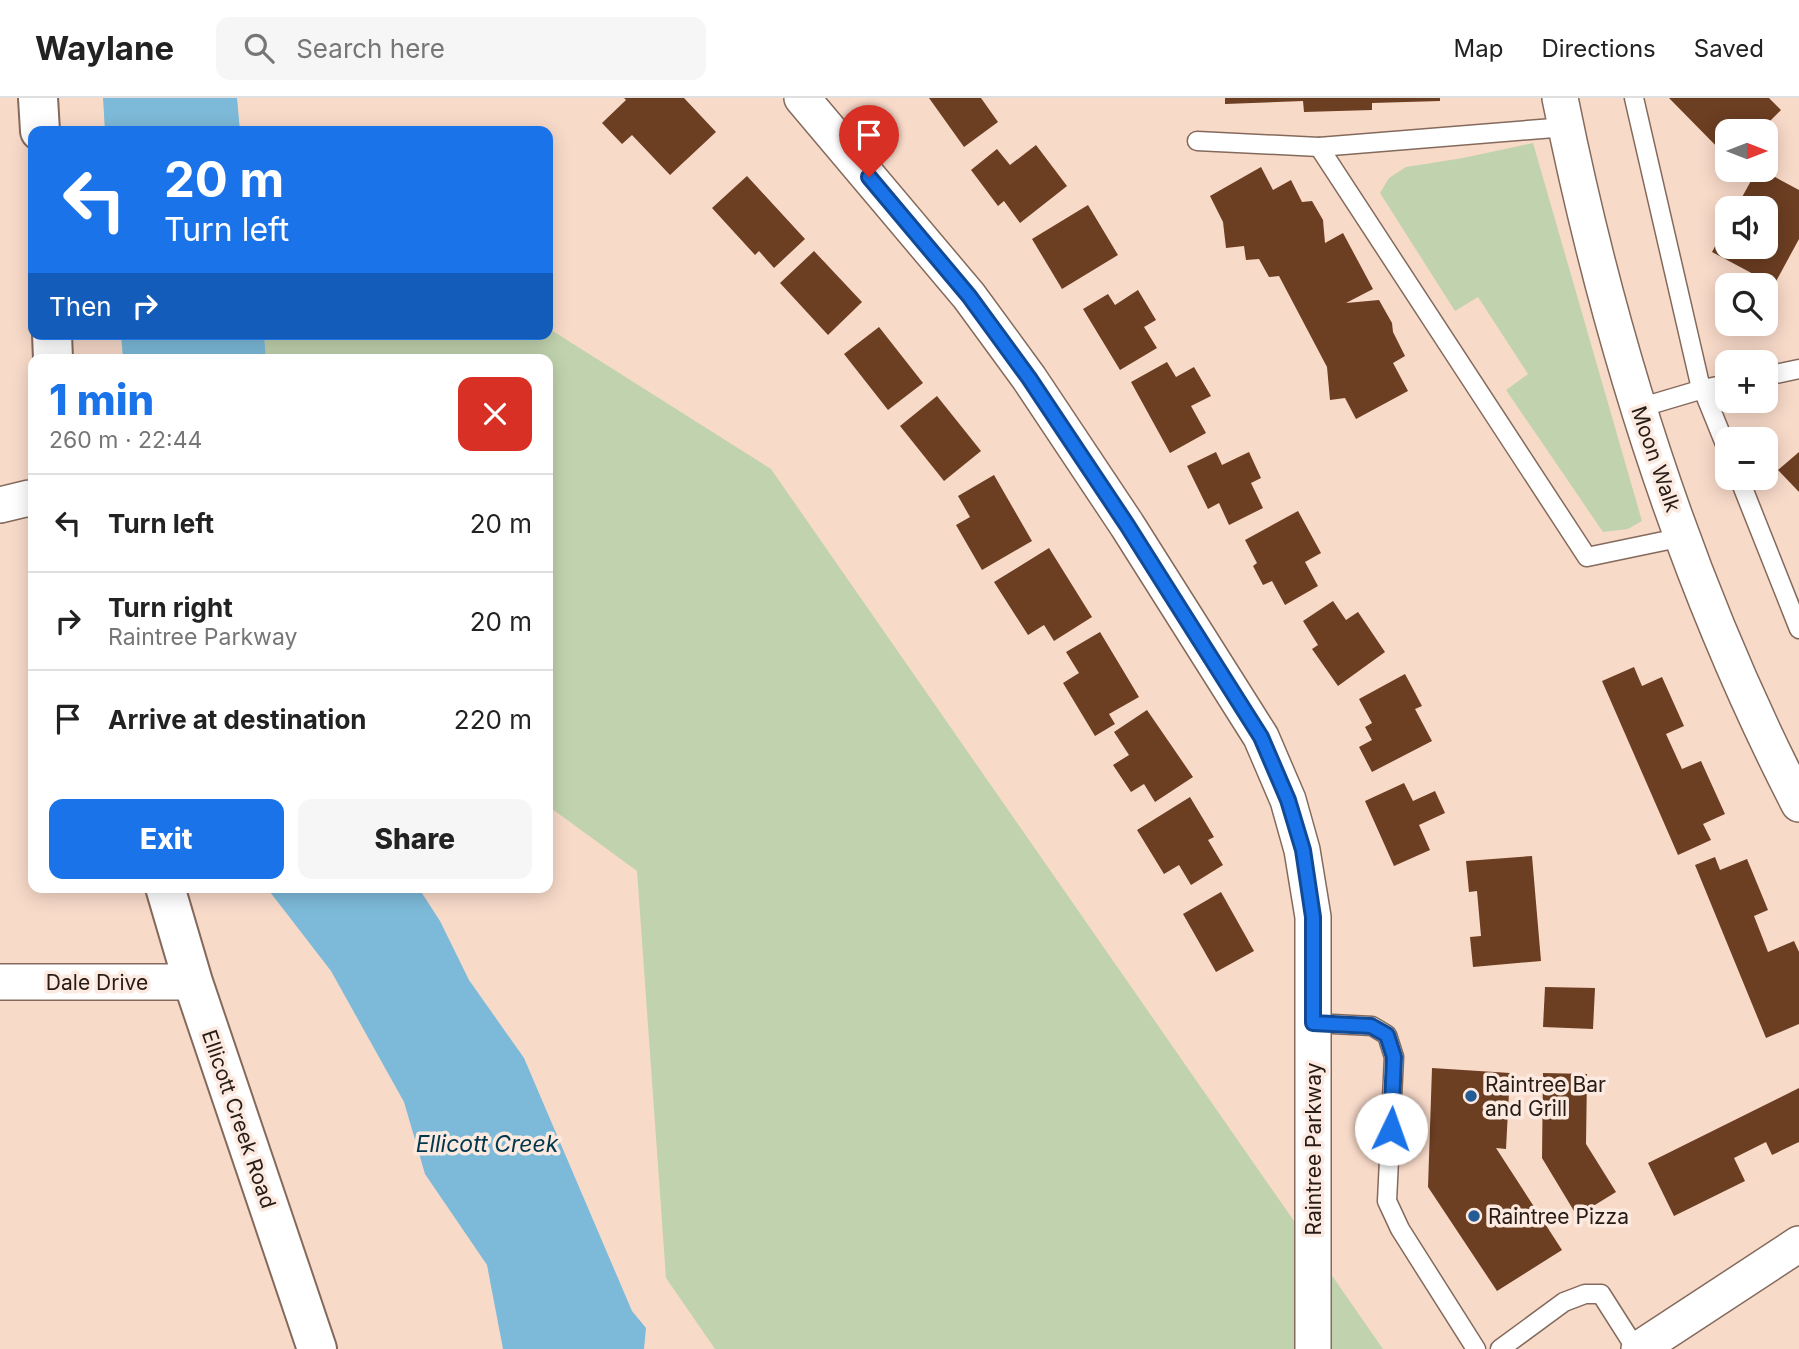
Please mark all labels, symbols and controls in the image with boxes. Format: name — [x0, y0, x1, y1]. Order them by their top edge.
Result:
search box — [216, 17, 706, 80]
text: Waylane — [35, 28, 174, 68]
icon: search — [240, 29, 278, 67]
text: Search here — [296, 33, 445, 64]
text: Map — [1454, 34, 1503, 63]
text: Directions — [1541, 34, 1656, 63]
text: Saved — [1694, 34, 1764, 63]
pin — [839, 105, 899, 177]
icon: arrive — [850, 116, 888, 154]
north arrow — [1715, 119, 1778, 182]
map controls — [1715, 119, 1778, 490]
text: 20 m — [164, 150, 284, 209]
icon: left — [49, 154, 140, 245]
button: sound — [1715, 196, 1778, 259]
text: Turn left — [164, 210, 289, 249]
button: search — [1715, 273, 1778, 336]
icon: right — [126, 287, 164, 325]
text: Then — [49, 291, 112, 322]
button: + — [1715, 350, 1778, 413]
text: 1 min — [49, 374, 154, 425]
button: close — [458, 377, 532, 451]
street label: Moon Walk — [1626, 403, 1686, 516]
text: 260 m · 22:44 — [49, 426, 202, 454]
button: − — [1715, 427, 1778, 490]
icon: left — [49, 504, 87, 542]
text: Turn left — [108, 508, 214, 539]
text: 20 m — [470, 508, 532, 539]
text: Turn right — [108, 592, 233, 623]
icon: right — [49, 602, 87, 640]
text: 20 m — [470, 606, 532, 637]
text: Raintree Parkway — [108, 623, 297, 651]
icon: arrive — [49, 700, 87, 738]
text: Arrive at destination — [108, 704, 367, 735]
text: 220 m — [454, 704, 532, 735]
button: Exit — [49, 799, 284, 879]
button: Share — [298, 799, 532, 879]
street label: Dale Drive — [46, 970, 148, 995]
street label: Ellicott Creek Road — [197, 1026, 281, 1212]
street label: Raintree Parkway — [1301, 1062, 1326, 1235]
place label: Raintree Bar and Grill — [1485, 1072, 1606, 1121]
marker: Raintree Bar and Grill — [1463, 1088, 1479, 1104]
position arrow — [1354, 1092, 1428, 1166]
water label: Ellicott Creek — [416, 1130, 559, 1158]
place label: Raintree Pizza — [1488, 1204, 1629, 1229]
marker: Raintree Pizza — [1466, 1208, 1482, 1224]

